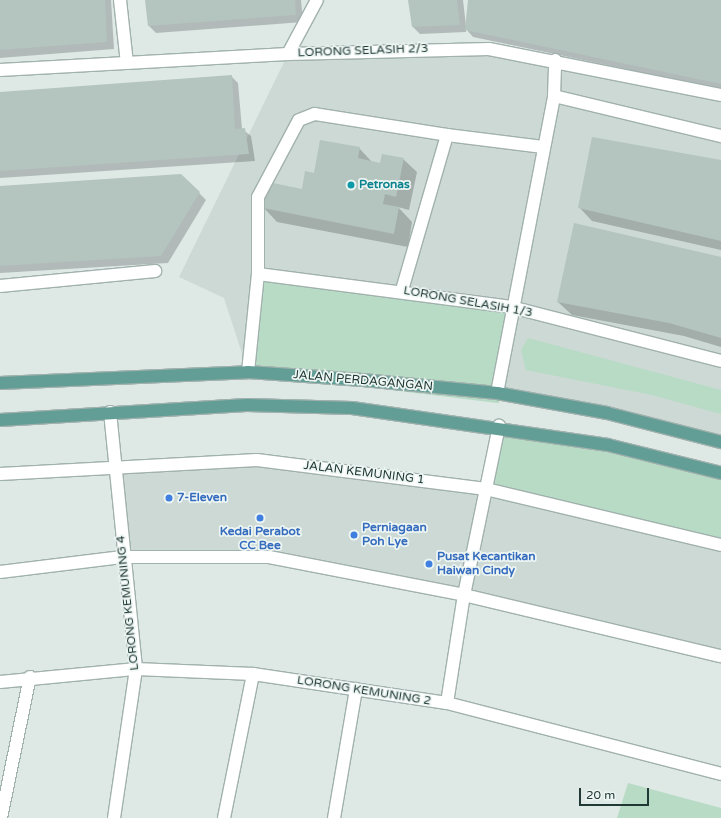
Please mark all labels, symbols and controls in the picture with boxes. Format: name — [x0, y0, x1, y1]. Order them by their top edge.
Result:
street label: LORONG SELASIH 2/3 — [297, 42, 429, 60]
place label: Petronas — [359, 178, 410, 192]
marker: Petronas — [346, 180, 356, 190]
street label: LORONG SELASIH 1/3 — [402, 284, 534, 320]
street label: JALAN PERDAGANGAN — [293, 368, 433, 394]
street label: JALAN KEMUNING 1 — [303, 458, 425, 488]
place label: 7-Eleven — [177, 491, 227, 505]
marker: 7-Eleven — [164, 493, 174, 503]
marker: Kedai Perabot CC Bee — [255, 513, 265, 523]
place label: Perniagaan Poh Lye — [362, 521, 427, 549]
place label: Kedai Perabot CC Bee — [220, 525, 300, 553]
marker: Perniagaan Poh Lye — [349, 530, 359, 540]
street label: LORONG KEMUNING 4 — [114, 535, 142, 671]
place label: Pusat Kecantikan Haiwan Cindy — [437, 550, 536, 578]
marker: Pusat Kecantikan Haiwan Cindy — [424, 559, 434, 569]
street label: LORONG KEMUNING 2 — [296, 673, 432, 709]
scale bar — [581, 780, 651, 806]
text: 20 m — [586, 788, 615, 802]

